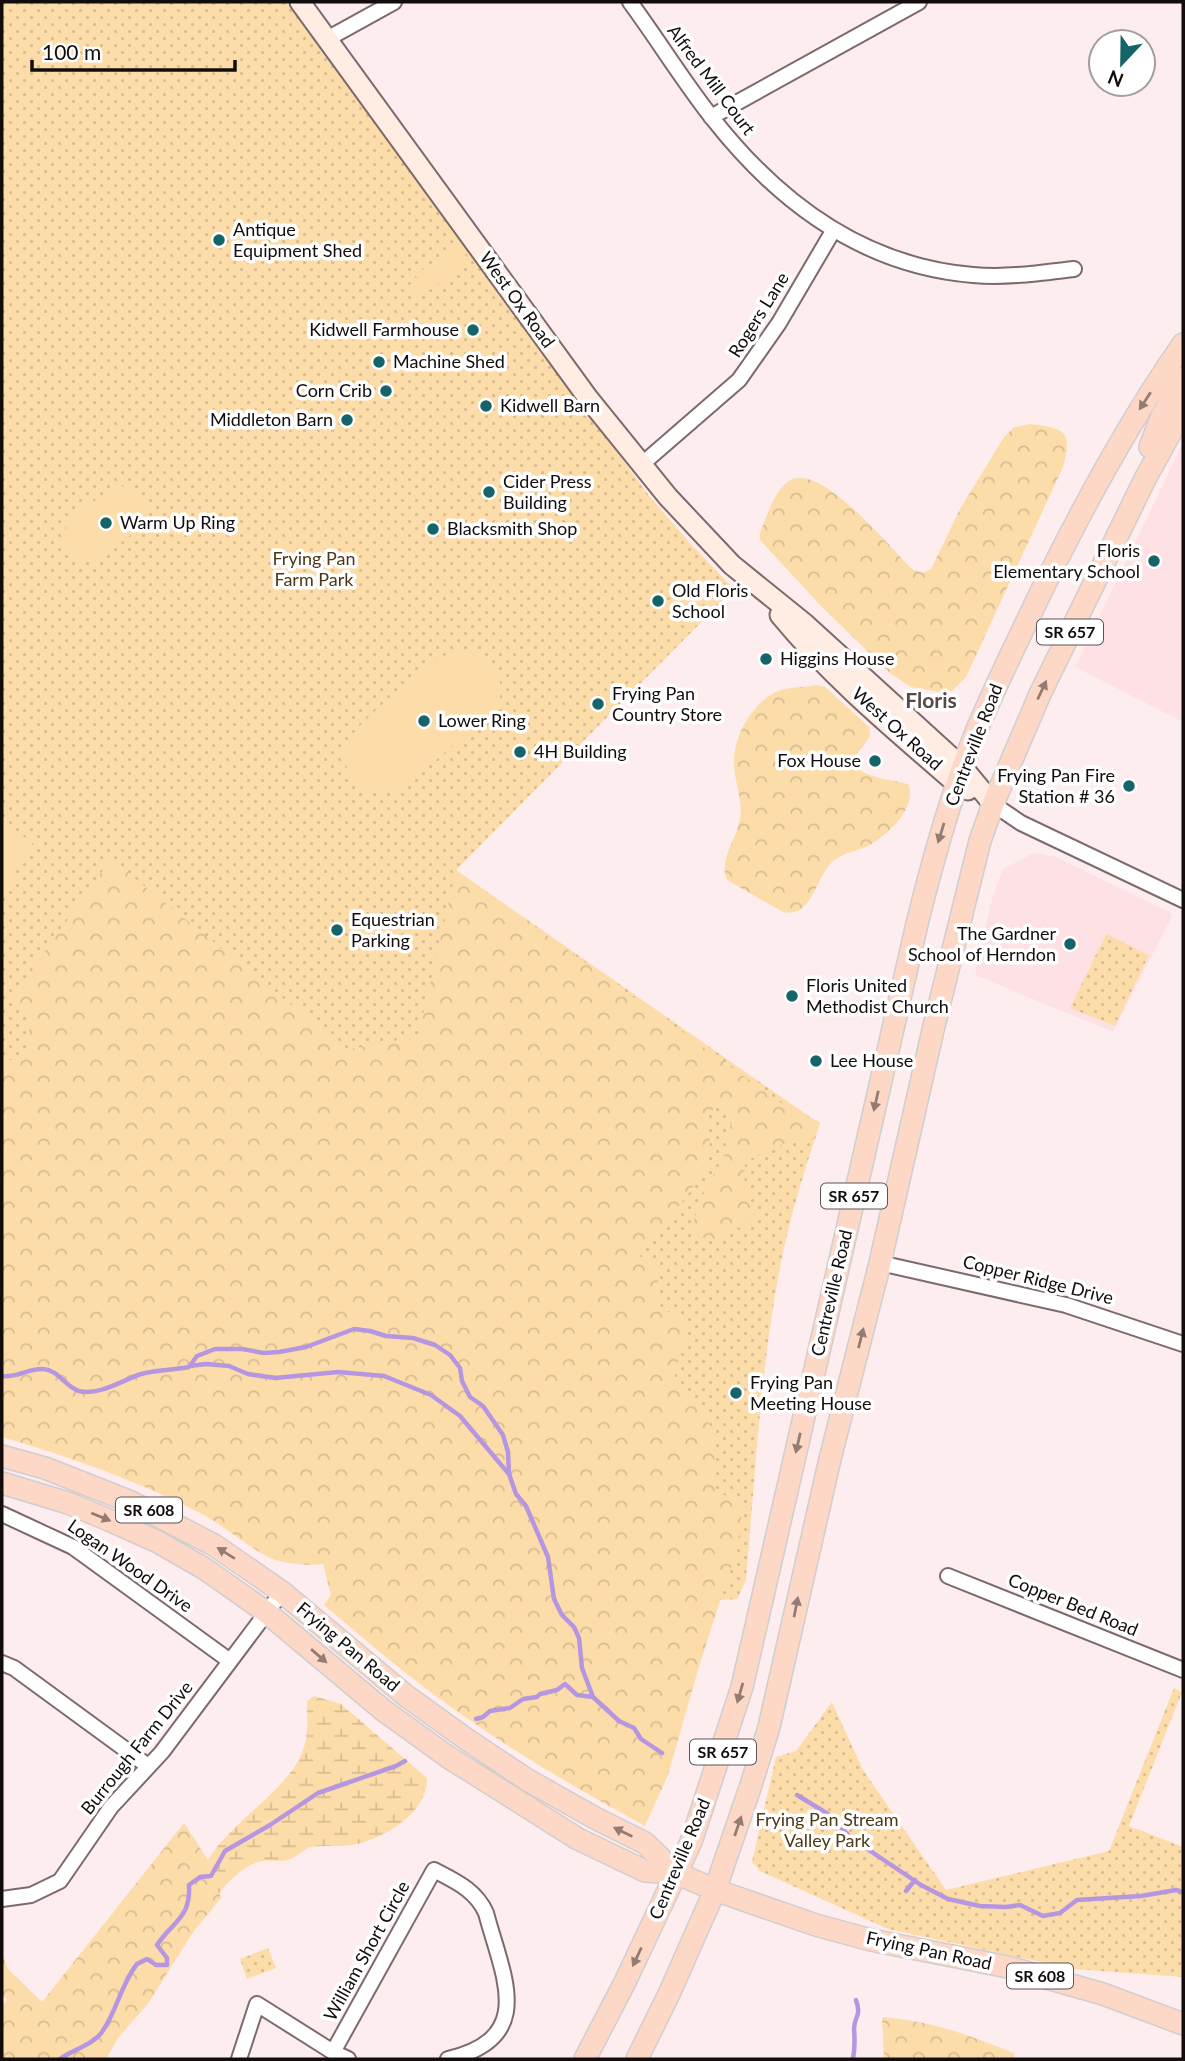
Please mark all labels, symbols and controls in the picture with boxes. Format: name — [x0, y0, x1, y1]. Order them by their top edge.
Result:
street label: Alfred Mill Court — [663, 20, 761, 139]
scale bar — [32, 28, 234, 72]
north arrow — [1087, 28, 1157, 98]
text: 100 m — [42, 39, 101, 64]
text: N — [1104, 66, 1127, 93]
place label: Antique Equipment Shed — [233, 218, 362, 261]
marker: Antique Equipment Shed — [211, 232, 227, 248]
street label: West Ox Road — [476, 247, 560, 352]
street label: Rogers Lane — [723, 268, 793, 361]
place label: Kidwell Farmhouse — [309, 318, 459, 340]
marker: Kidwell Farmhouse — [465, 322, 481, 338]
place label: Machine Shed — [393, 350, 505, 372]
marker: Machine Shed — [371, 354, 387, 370]
place label: Corn Crib — [296, 379, 372, 401]
marker: Corn Crib — [378, 383, 394, 399]
one-way arrow — [1139, 391, 1152, 410]
place label: Kidwell Barn — [500, 394, 600, 416]
marker: Kidwell Barn — [478, 398, 494, 414]
place label: Middleton Barn — [210, 408, 333, 430]
marker: Middleton Barn — [339, 412, 355, 428]
place label: Cider Press Building — [503, 470, 592, 513]
marker: Cider Press Building — [481, 484, 497, 500]
place label: Warm Up Ring — [120, 511, 235, 533]
marker: Warm Up Ring — [98, 515, 114, 531]
place label: Blacksmith Shop — [447, 517, 577, 539]
marker: Blacksmith Shop — [425, 521, 441, 537]
place label: Floris Elementary School — [993, 539, 1140, 582]
park label: Frying Pan Farm Park — [272, 547, 356, 590]
marker: Floris Elementary School — [1146, 553, 1162, 569]
place label: Old Floris School — [672, 579, 749, 622]
marker: Old Floris School — [650, 593, 666, 609]
road number: SR 657 — [1037, 620, 1103, 645]
place label: Higgins House — [780, 647, 894, 669]
marker: Higgins House — [758, 651, 774, 667]
street label: Centreville Road — [940, 680, 1007, 809]
one-way arrow — [1036, 680, 1048, 700]
place label: Frying Pan Country Store — [612, 682, 722, 725]
street label: West Ox Road — [848, 682, 947, 774]
district label: Floris — [905, 687, 957, 712]
marker: Frying Pan Country Store — [590, 696, 606, 712]
place label: Lower Ring — [438, 709, 526, 731]
marker: Lower Ring — [416, 713, 432, 729]
place label: 4H Building — [534, 740, 627, 762]
marker: 4H Building — [512, 744, 528, 760]
place label: Fox House — [777, 749, 861, 771]
marker: Fox House — [867, 753, 883, 769]
place label: Frying Pan Fire Station # 36 — [997, 764, 1115, 807]
marker: Frying Pan Fire Station # 36 — [1121, 778, 1137, 794]
one-way arrow — [936, 823, 946, 844]
place label: Equestrian Parking — [351, 908, 435, 951]
marker: Equestrian Parking — [329, 922, 345, 938]
place label: The Gardner School of Herndon — [908, 922, 1056, 965]
marker: The Gardner School of Herndon — [1062, 936, 1078, 952]
place label: Floris United Methodist Church — [806, 974, 949, 1017]
marker: Floris United Methodist Church — [784, 988, 800, 1004]
place label: Lee House — [830, 1049, 913, 1071]
marker: Lee House — [808, 1053, 824, 1069]
one-way arrow — [870, 1090, 881, 1112]
road number: SR 657 — [821, 1184, 887, 1208]
street label: Centreville Road — [806, 1227, 856, 1358]
street label: Copper Ridge Drive — [961, 1250, 1116, 1308]
one-way arrow — [856, 1327, 867, 1349]
place label: Frying Pan Meeting House — [750, 1371, 871, 1414]
marker: Frying Pan Meeting House — [728, 1385, 744, 1401]
one-way arrow — [792, 1432, 803, 1454]
road number: SR 608 — [116, 1498, 182, 1522]
one-way arrow — [91, 1512, 112, 1523]
street label: Logan Wood Drive — [64, 1514, 197, 1616]
one-way arrow — [217, 1546, 236, 1559]
street label: Copper Bed Road — [1005, 1568, 1142, 1640]
one-way arrow — [791, 1596, 802, 1618]
street label: Frying Pan Road — [293, 1597, 405, 1696]
one-way arrow — [310, 1648, 328, 1664]
street label: Burrough Farm Drive — [76, 1676, 197, 1818]
one-way arrow — [735, 1683, 745, 1704]
road number: SR 657 — [690, 1740, 756, 1764]
street label: Centreville Road — [644, 1795, 714, 1922]
park label: Frying Pan Stream Valley Park — [756, 1808, 898, 1851]
one-way arrow — [733, 1816, 744, 1837]
one-way arrow — [613, 1826, 633, 1837]
street label: William Short Circle — [319, 1877, 414, 2024]
street label: Frying Pan Road — [865, 1926, 994, 1974]
one-way arrow — [631, 1947, 643, 1967]
road number: SR 608 — [1007, 1964, 1073, 1988]

